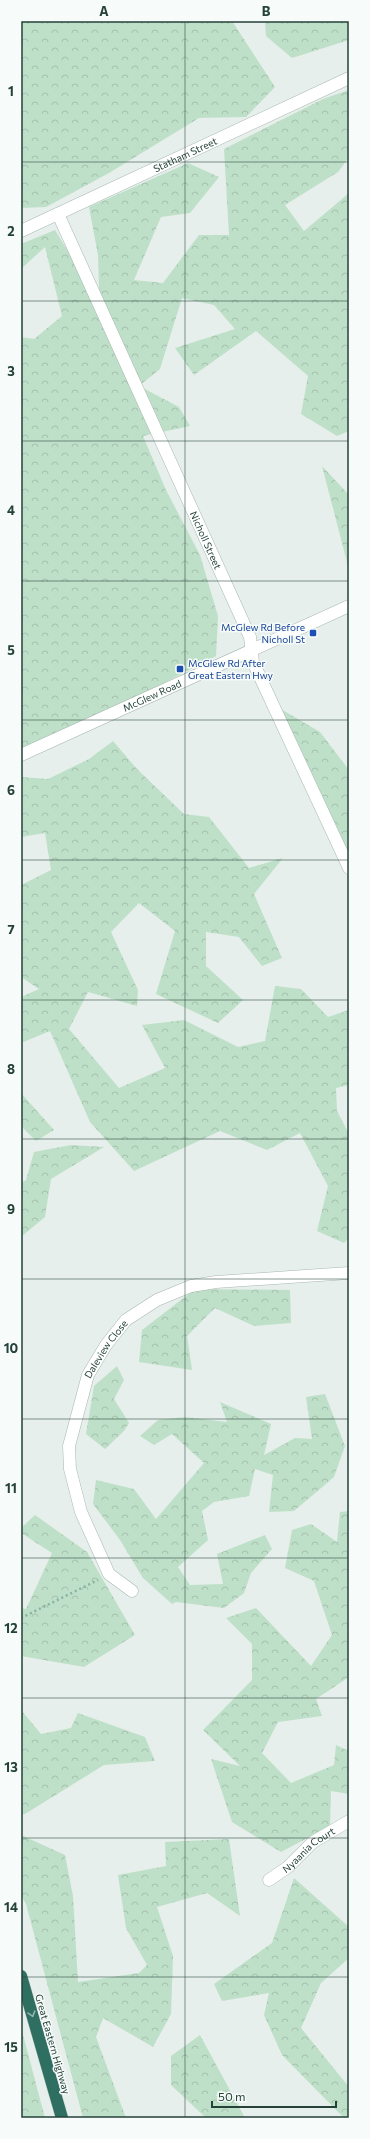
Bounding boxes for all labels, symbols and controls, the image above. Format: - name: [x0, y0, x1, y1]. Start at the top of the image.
- text: A: [99, 3, 109, 19]
- text: B: [262, 3, 271, 19]
- text: 1: [8, 83, 14, 99]
- street label: Statham Street: [151, 134, 219, 175]
- text: 2: [7, 223, 15, 239]
- text: 3: [7, 363, 15, 379]
- text: 4: [7, 502, 15, 518]
- street label: Nicholl Street: [188, 509, 224, 571]
- place label: McGlew Rd Before Nicholl St: [221, 621, 305, 645]
- marker: McGlew Rd Before Nicholl St: [308, 628, 318, 638]
- text: 5: [7, 642, 15, 658]
- place label: McGlew Rd After Great Eastern Hwy: [188, 657, 273, 681]
- marker: McGlew Rd After Great Eastern Hwy: [175, 664, 185, 674]
- street label: McGlew Road: [121, 677, 183, 714]
- text: 6: [7, 782, 15, 798]
- text: 7: [7, 921, 15, 937]
- text: 8: [7, 1061, 15, 1077]
- text: 9: [7, 1201, 15, 1217]
- street label: Daleview Close: [81, 1317, 130, 1380]
- text: 10: [4, 1340, 19, 1356]
- text: 11: [5, 1480, 17, 1496]
- text: 12: [4, 1620, 18, 1636]
- text: 13: [4, 1759, 18, 1775]
- street label: Nyaania Court: [280, 1825, 337, 1875]
- text: 14: [4, 1899, 18, 1915]
- street label: Great Eastern Highway: [33, 1993, 73, 2095]
- one-way arrow: [27, 2010, 36, 2017]
- text: 15: [4, 2039, 18, 2055]
- scale bar: [212, 2083, 336, 2109]
- text: 50 m: [218, 2089, 246, 2103]

